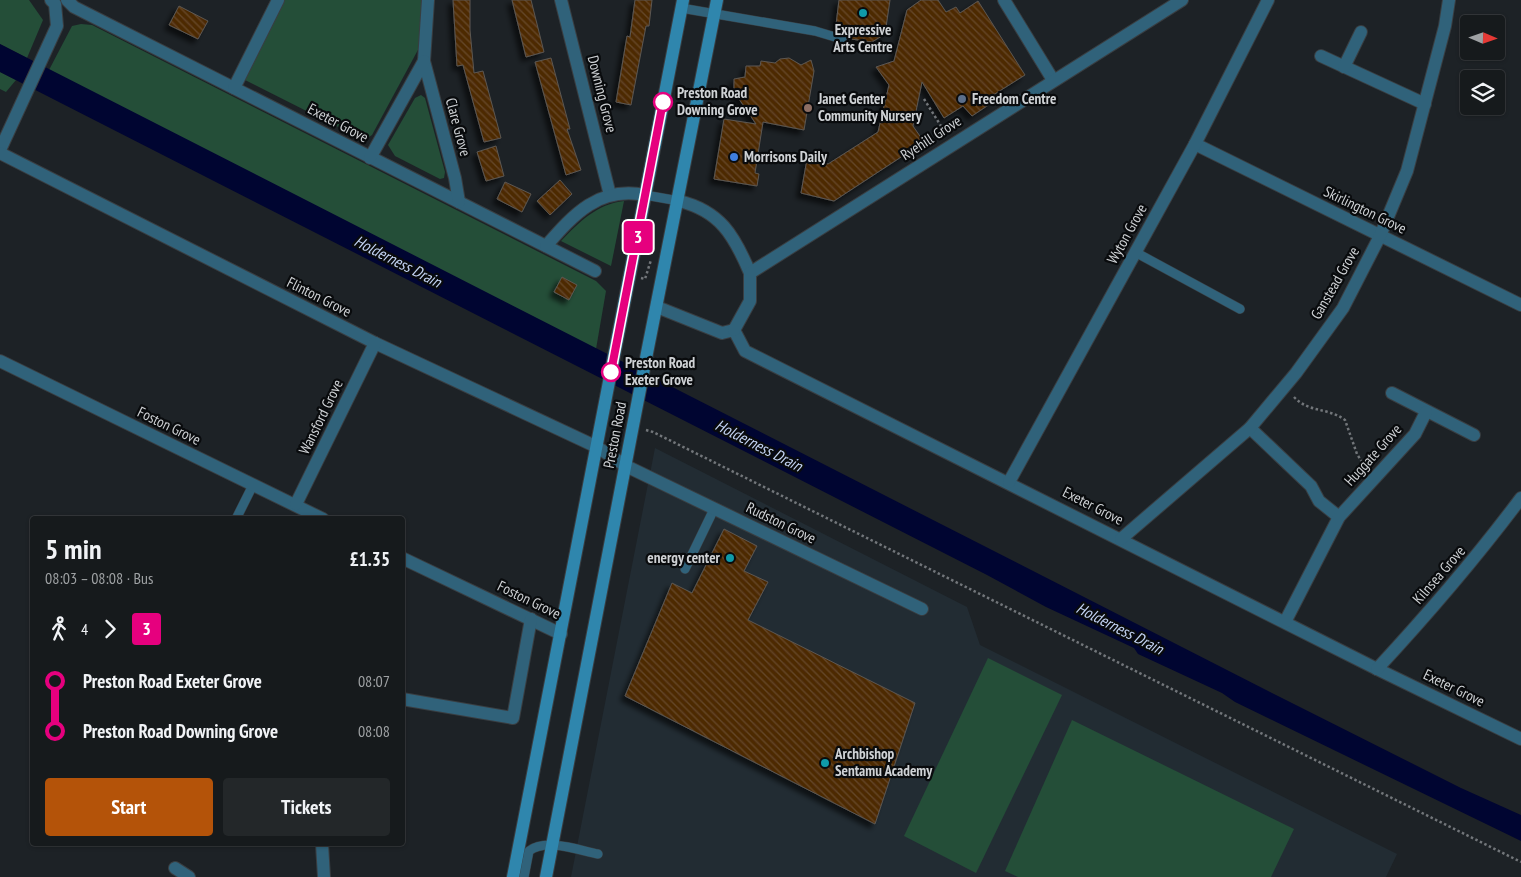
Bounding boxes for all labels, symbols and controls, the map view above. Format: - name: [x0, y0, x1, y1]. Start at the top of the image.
- marker: Expressive Arts Centre: [857, 7, 869, 19]
- north arrow: [1460, 15, 1505, 60]
- map controls: [1460, 15, 1505, 115]
- place label: Expressive Arts Centre: [832, 20, 893, 56]
- street label: Downing Grove: [584, 53, 621, 135]
- button: layers: [1460, 70, 1505, 115]
- place label: Preston Road Downing Grove: [677, 83, 758, 119]
- place label: Janet Genter Community Nursery: [817, 89, 923, 125]
- place label: Freedom Centre: [972, 89, 1056, 108]
- marker: Preston Road Downing Grove: [653, 92, 673, 112]
- marker: Freedom Centre: [956, 93, 968, 105]
- street label: Clare Grove: [442, 96, 475, 158]
- street label: Exeter Grove: [305, 99, 372, 146]
- marker: Janet Genter Community Nursery: [802, 102, 814, 114]
- street label: Ryehill Grove: [897, 111, 965, 164]
- place label: Morrisons Daily: [744, 147, 828, 166]
- marker: Morrisons Daily: [728, 151, 740, 163]
- street label: Skirlington Grove: [1321, 181, 1410, 238]
- street label: Wyton Grove: [1102, 200, 1151, 267]
- line badge: 3: [622, 221, 654, 253]
- text: 3: [634, 225, 642, 248]
- water label: Holderness Drain: [351, 231, 446, 292]
- street label: Ganstead Grove: [1306, 243, 1363, 322]
- street label: Flinton Grove: [284, 272, 355, 321]
- place label: Preston Road Exeter Grove: [625, 353, 696, 389]
- marker: Preston Road Exeter Grove: [601, 362, 621, 382]
- street label: Wansford Grove: [294, 376, 347, 457]
- street label: Preston Road: [599, 400, 630, 470]
- street label: Foston Grove: [135, 402, 204, 449]
- water label: Holderness Drain: [712, 415, 807, 476]
- street label: Huggate Grove: [1340, 420, 1405, 490]
- street label: Exeter Grove: [1060, 482, 1127, 529]
- street label: Rudston Grove: [743, 497, 819, 548]
- text: 5 min: [45, 530, 102, 567]
- street label: Kilnsea Grove: [1408, 542, 1469, 608]
- text: £1.35: [350, 547, 390, 571]
- place label: energy center: [647, 548, 721, 567]
- marker: energy center: [724, 552, 736, 564]
- text: 08:03 – 08:08 · Bus: [45, 568, 153, 588]
- street label: Foston Grove: [495, 576, 564, 623]
- water label: Holderness Drain: [1073, 598, 1168, 659]
- icon: walk: [45, 615, 73, 643]
- icon: forward: [96, 615, 124, 643]
- text: 3: [142, 617, 151, 640]
- text: 4: [81, 619, 88, 639]
- street label: Exeter Grove: [1420, 665, 1488, 711]
- text: Preston Road Exeter Grove: [83, 669, 262, 693]
- text: 08:07: [358, 671, 390, 691]
- text: Preston Road Downing Grove: [83, 719, 278, 743]
- text: 08:08: [358, 721, 390, 741]
- place label: Archbishop Sentamu Academy: [834, 744, 933, 780]
- marker: Archbishop Sentamu Academy: [819, 757, 831, 769]
- button: Start: [45, 778, 213, 836]
- button: Tickets: [223, 778, 390, 836]

